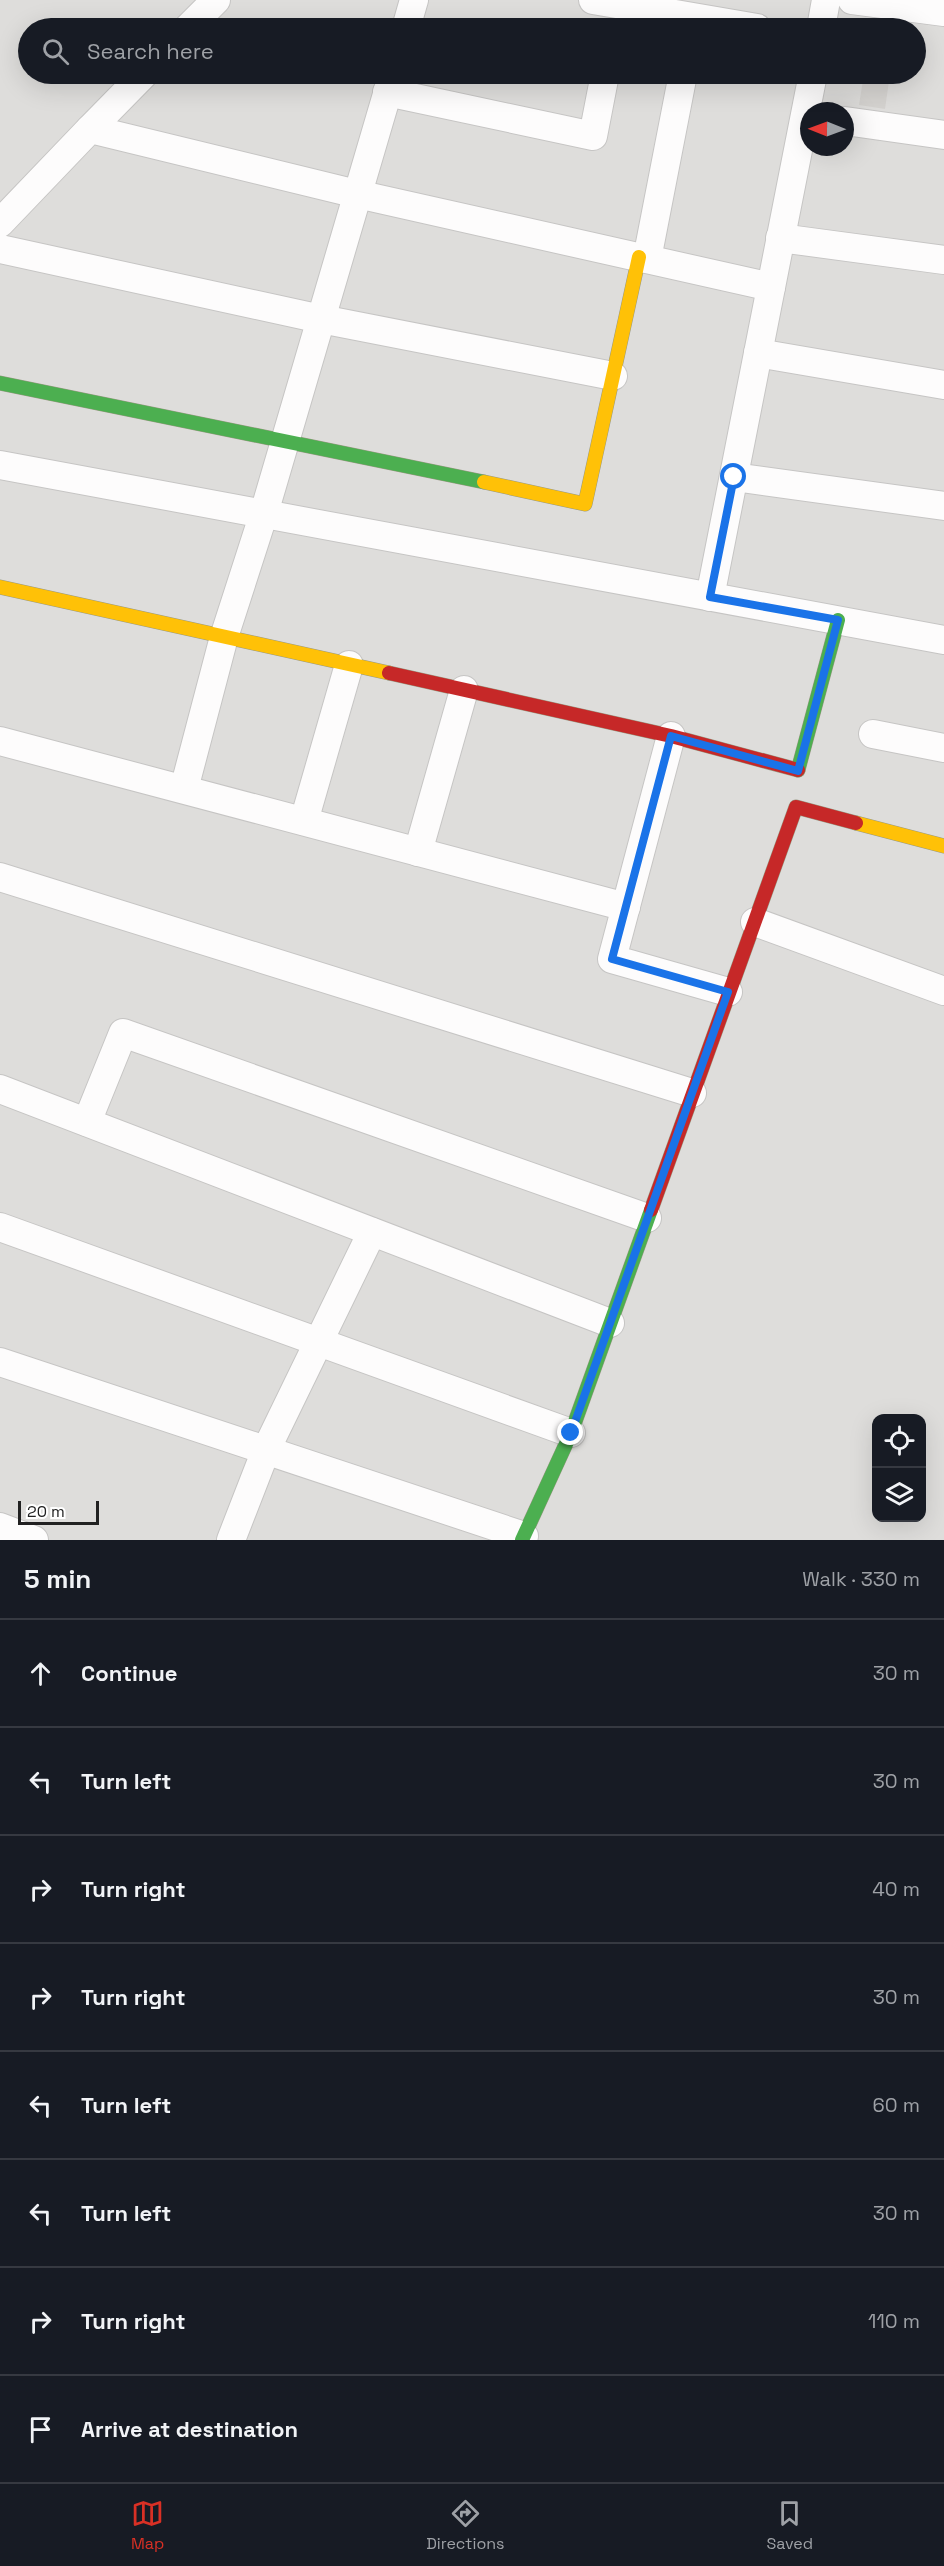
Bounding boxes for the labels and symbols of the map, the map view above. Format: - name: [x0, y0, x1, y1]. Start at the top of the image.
- north arrow: [800, 102, 854, 156]
- route start: [720, 463, 746, 489]
- route end: [557, 1419, 583, 1445]
- scale bar: [18, 1498, 99, 1526]

